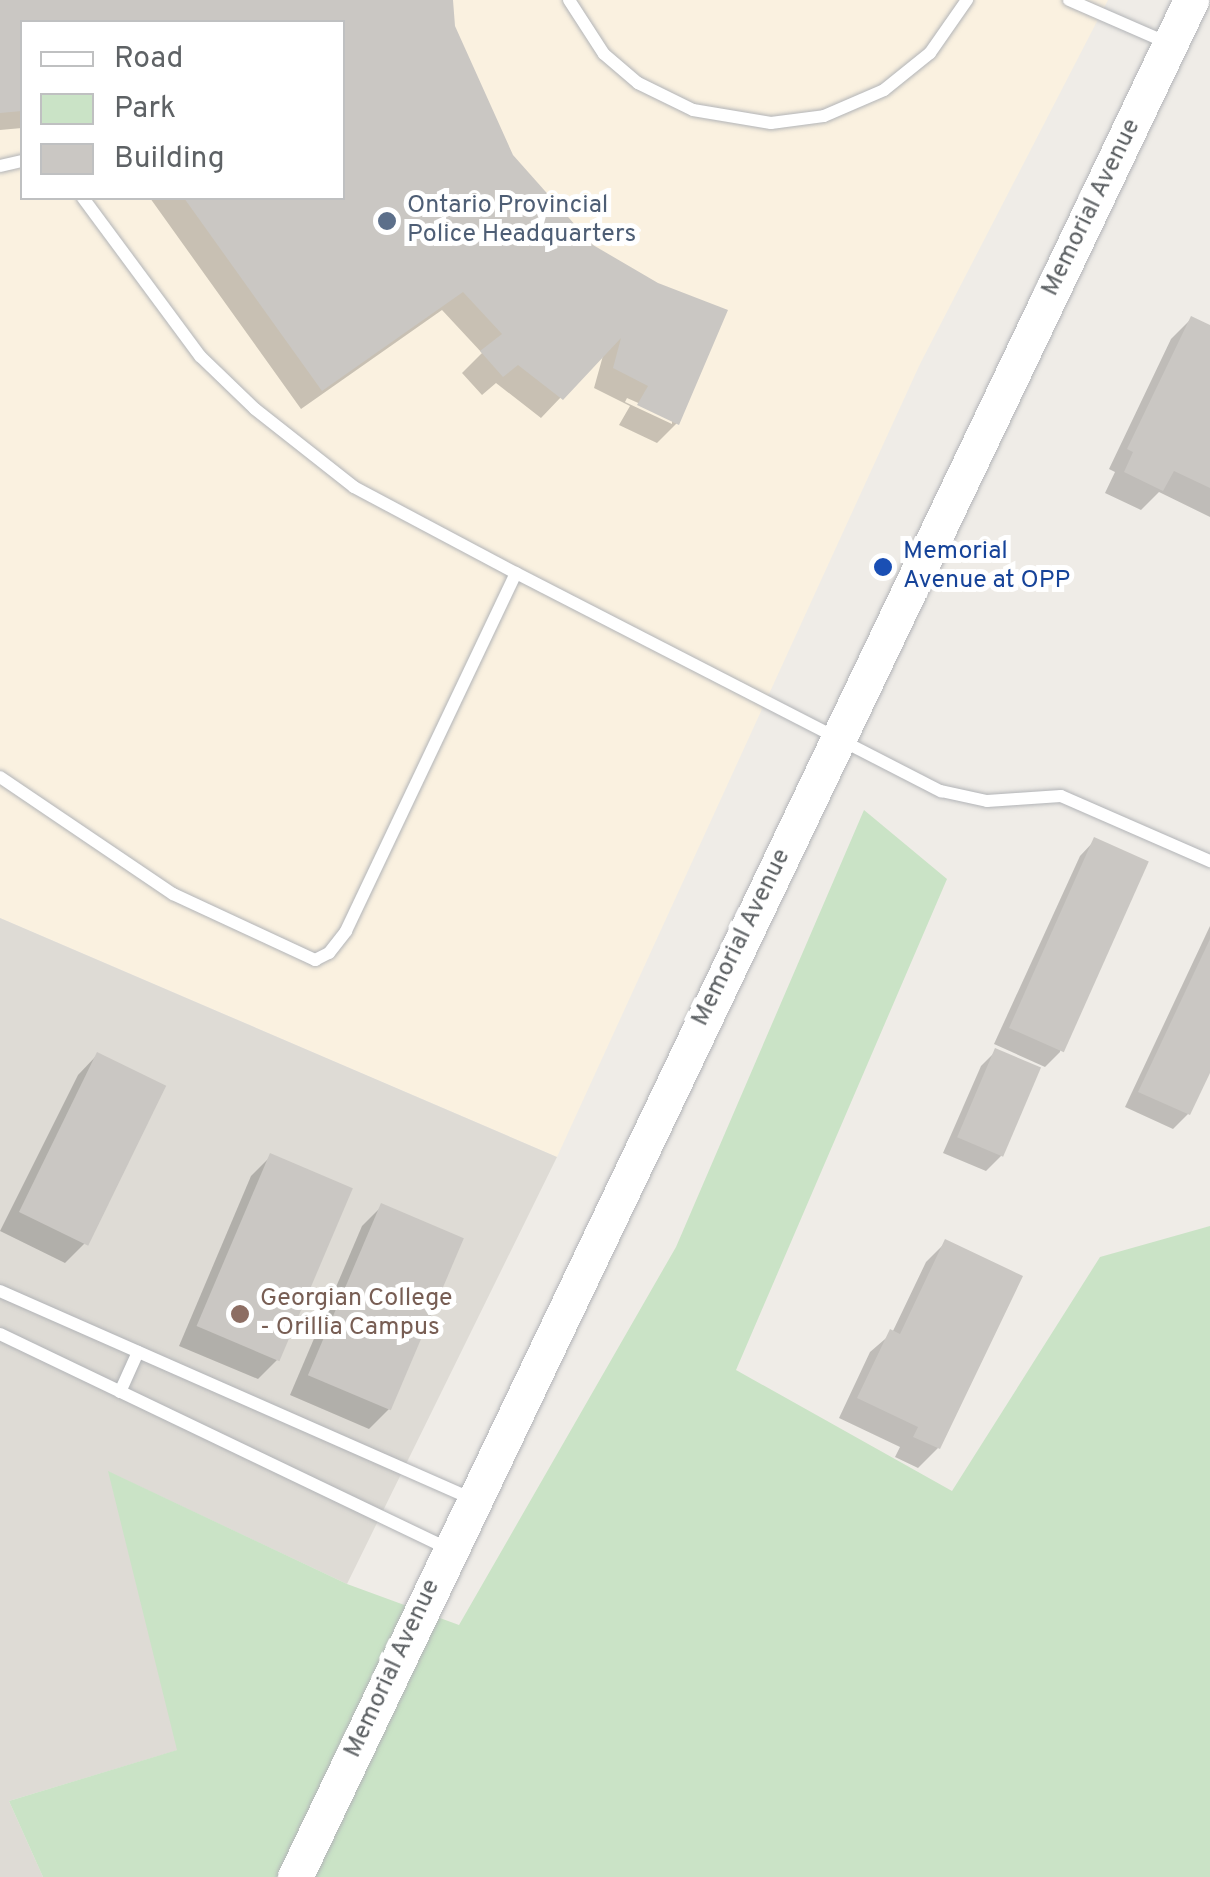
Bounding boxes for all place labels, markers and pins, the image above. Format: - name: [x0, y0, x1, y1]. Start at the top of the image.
- place label: Ontario Provincial Police Headquarters: [407, 192, 636, 251]
- marker: Ontario Provincial Police Headquarters: [376, 210, 398, 232]
- place label: Memorial Avenue at OPP: [903, 538, 1070, 597]
- marker: Memorial Avenue at OPP: [872, 556, 894, 578]
- place label: Georgian College - Orillia Campus: [260, 1285, 453, 1344]
- marker: Georgian College - Orillia Campus: [229, 1303, 251, 1325]

